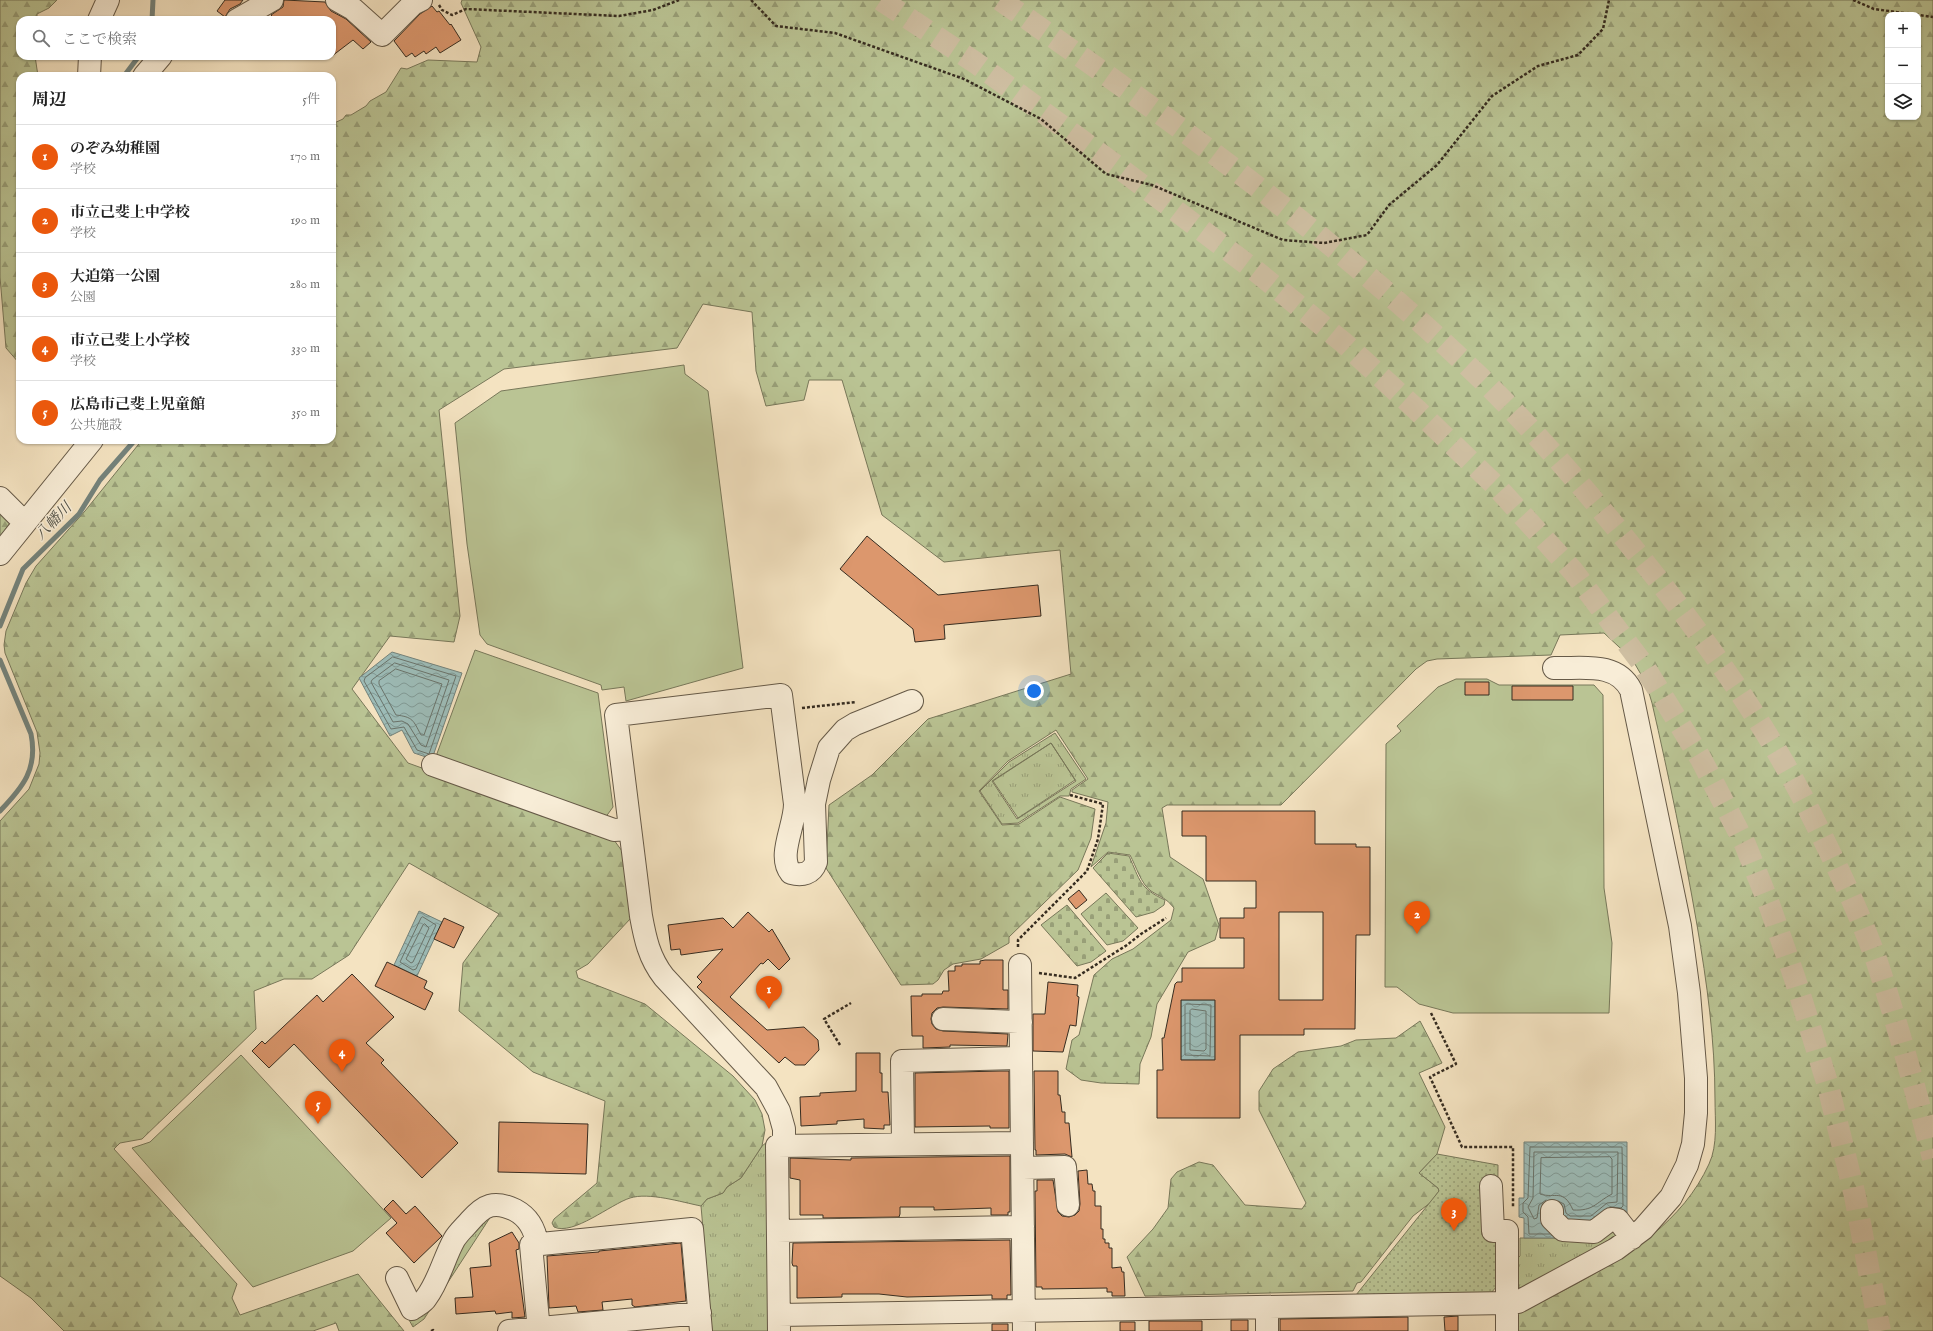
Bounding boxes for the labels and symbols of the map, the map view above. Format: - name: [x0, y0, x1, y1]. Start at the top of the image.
- water label: 八幡川: [31, 497, 77, 544]
- your location: [1024, 681, 1044, 701]
- pin: 2: [1404, 901, 1430, 934]
- pin: 1: [756, 976, 782, 1009]
- pin: 4: [329, 1039, 355, 1072]
- pin: 5: [305, 1091, 331, 1124]
- pin: 3: [1441, 1198, 1467, 1231]

